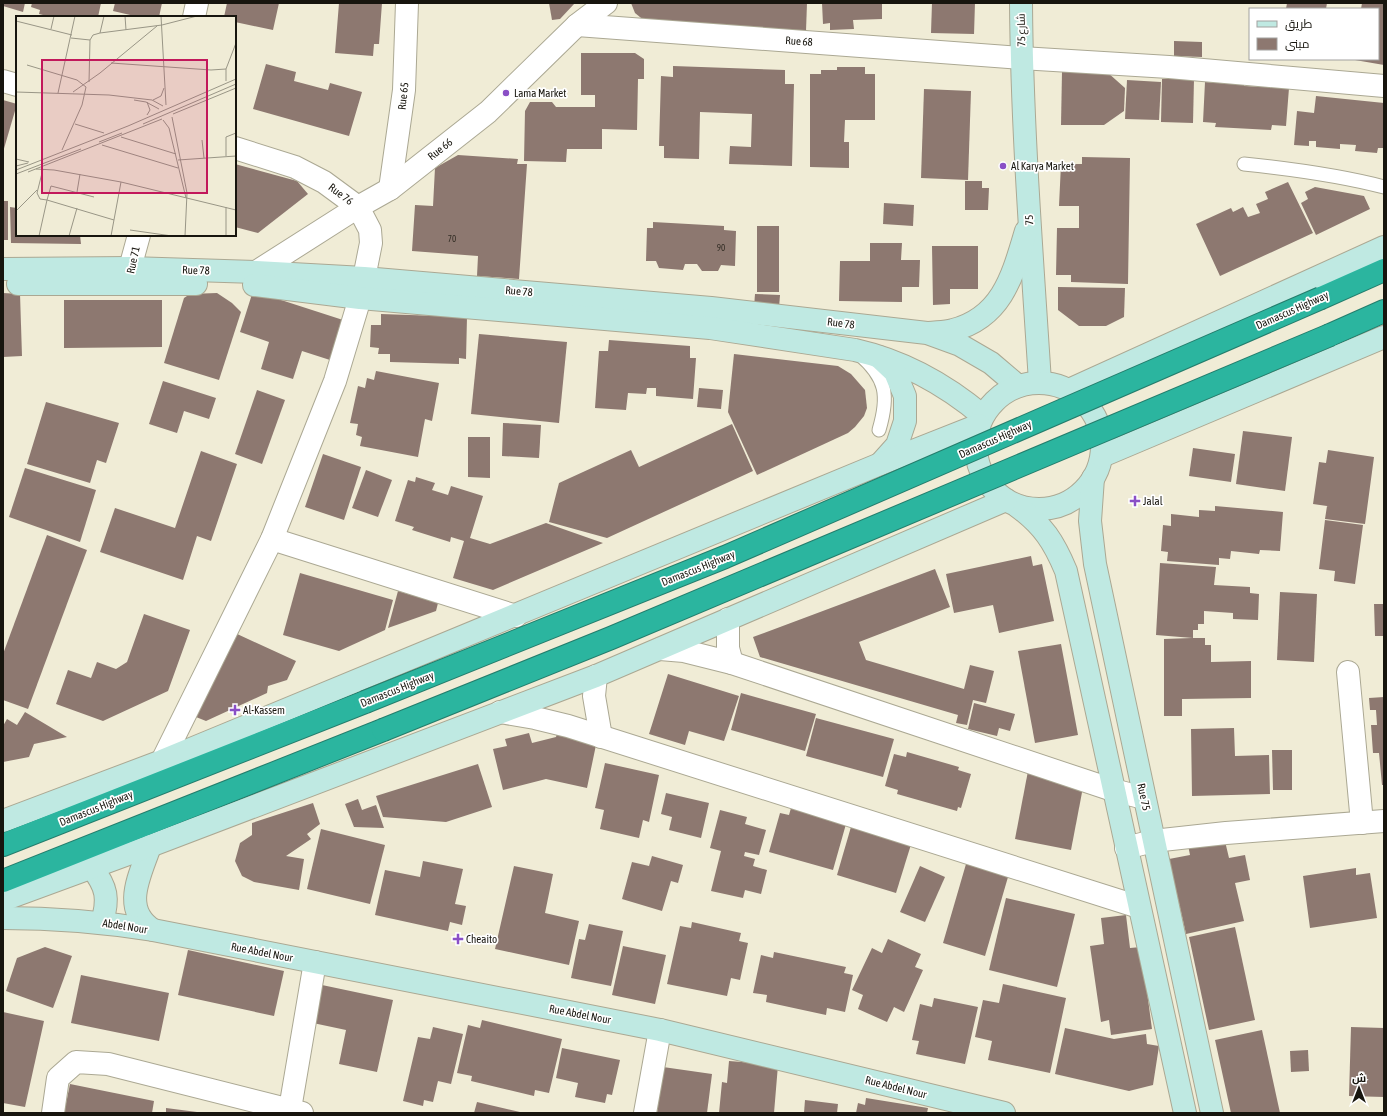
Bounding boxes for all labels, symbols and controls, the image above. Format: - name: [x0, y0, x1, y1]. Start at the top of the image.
- legend: [1249, 8, 1379, 60]
- street label: شارع 75: [1015, 13, 1029, 47]
- inset map: [16, 16, 236, 236]
- text: طريق: [1285, 17, 1313, 31]
- street label: Rue 68: [785, 34, 813, 48]
- text: مبنى: [1285, 37, 1310, 51]
- street label: Rue 65: [396, 82, 410, 110]
- place label: Lama Market: [514, 87, 566, 99]
- marker: Lama Market: [501, 88, 511, 98]
- street label: Rue 66: [425, 136, 455, 162]
- place label: Al Karya Market: [1011, 160, 1074, 172]
- marker: Al Karya Market: [998, 161, 1008, 171]
- street label: Rue 76: [326, 181, 356, 207]
- street label: 75: [1023, 215, 1035, 225]
- house number: 70: [448, 234, 456, 244]
- house number: 90: [717, 243, 725, 253]
- street label: Rue 71: [124, 245, 142, 275]
- street label: Rue 78: [182, 264, 210, 276]
- street label: Rue 78: [505, 284, 533, 298]
- street label: Damascus Highway: [1254, 288, 1331, 331]
- street label: Rue 78: [827, 315, 855, 331]
- street label: Damascus Highway: [957, 417, 1034, 460]
- place label: Jalal: [1143, 495, 1163, 507]
- marker: Jalal: [1130, 496, 1140, 506]
- street label: Damascus Highway: [660, 548, 737, 588]
- street label: Damascus Highway: [359, 669, 436, 709]
- place label: Al-Kassem: [243, 704, 285, 716]
- marker: Al-Kassem: [230, 705, 240, 715]
- street label: Rue 75: [1135, 782, 1153, 812]
- street label: Damascus Highway: [58, 788, 135, 828]
- street label: Abdel Nour: [102, 917, 149, 936]
- place label: Cheaito: [466, 933, 497, 945]
- marker: Cheaito: [453, 934, 463, 944]
- street label: Rue Abdel Nour: [230, 940, 295, 964]
- street label: Rue Abdel Nour: [548, 1002, 613, 1026]
- north arrow: [1339, 1068, 1379, 1108]
- text: ش: [1352, 1072, 1366, 1085]
- street label: Rue Abdel Nour: [864, 1074, 929, 1101]

